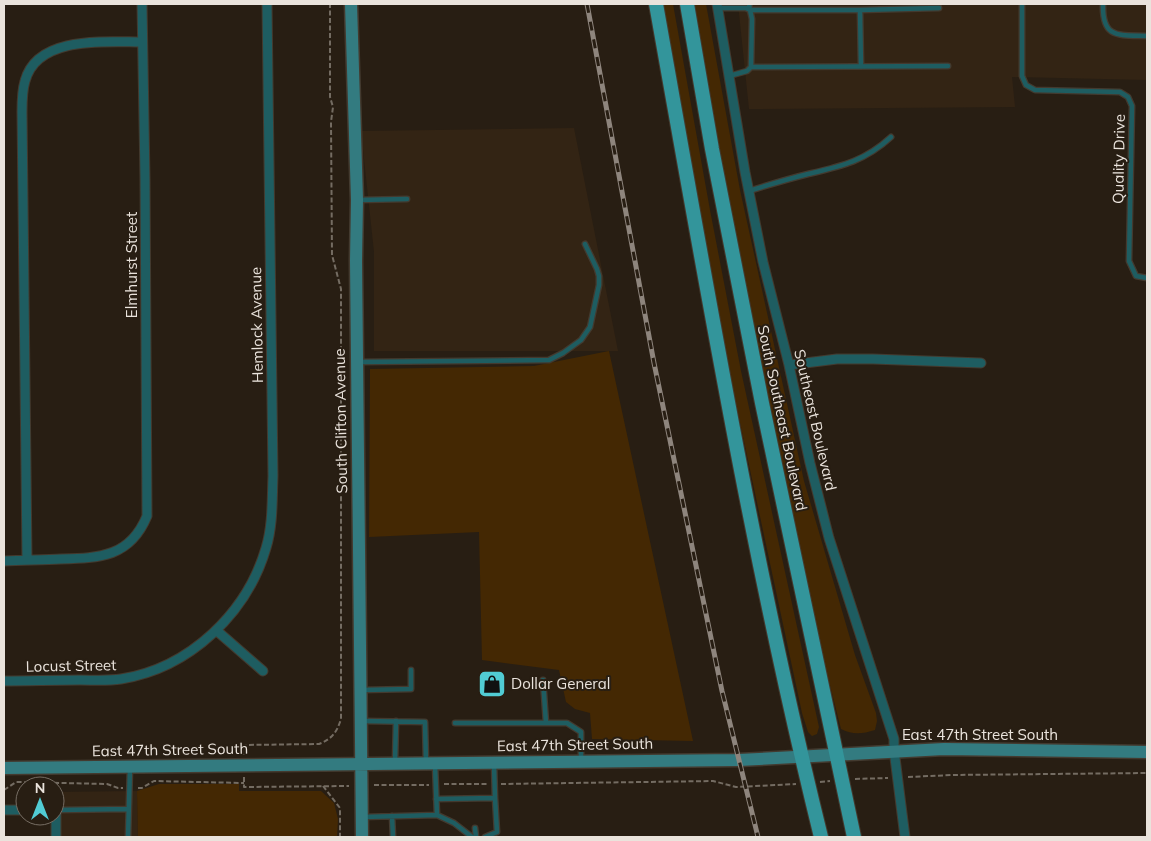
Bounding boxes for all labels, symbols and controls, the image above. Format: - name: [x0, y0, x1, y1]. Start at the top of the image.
- street label: Quality Drive: [1108, 114, 1129, 204]
- street label: Elmhurst Street: [122, 212, 141, 318]
- street label: Hemlock Avenue: [246, 267, 267, 383]
- street label: South Southeast Boulevard: [754, 323, 811, 512]
- street label: Southeast Boulevard: [790, 347, 841, 492]
- street label: South Clifton Avenue: [330, 348, 351, 494]
- street label: Locust Street: [25, 655, 117, 676]
- shop icon: Dollar General: [477, 669, 507, 699]
- place label: Dollar General: [511, 674, 610, 693]
- street label: East 47th Street South: [902, 725, 1058, 744]
- street label: East 47th Street South: [497, 734, 653, 755]
- street label: East 47th Street South: [92, 739, 248, 760]
- north arrow: [15, 776, 65, 826]
- text: N: [35, 779, 45, 797]

